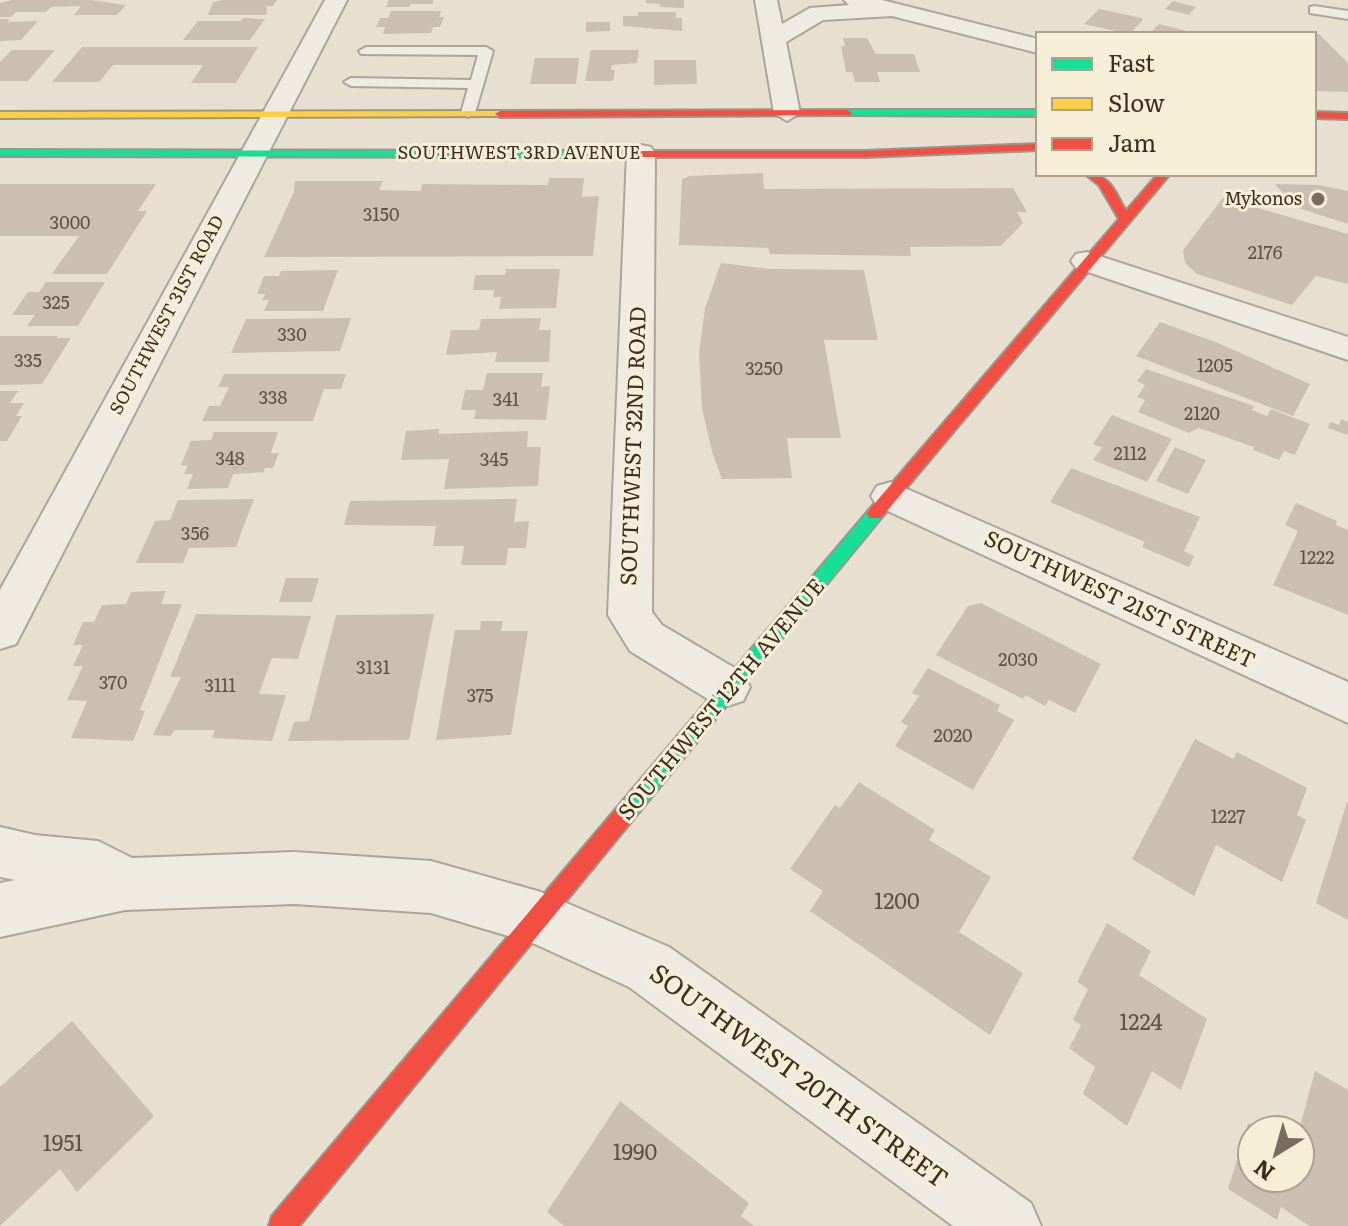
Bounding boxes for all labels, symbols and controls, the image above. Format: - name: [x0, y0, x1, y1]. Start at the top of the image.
- legend: [1036, 32, 1316, 176]
- text: Fast: [1108, 44, 1155, 79]
- text: Slow: [1108, 84, 1165, 119]
- text: Jam: [1108, 124, 1156, 159]
- street label: SOUTHWEST 3RD AVENUE: [397, 138, 641, 165]
- place label: Mykonos: [1224, 184, 1302, 211]
- marker: Mykonos: [1309, 190, 1327, 208]
- house number: 3150: [363, 200, 399, 227]
- house number: 3000: [50, 208, 90, 235]
- street label: SOUTHWEST 31ST ROAD: [102, 210, 230, 419]
- house number: 2176: [1248, 238, 1283, 265]
- house number: 325: [42, 288, 70, 315]
- street label: SOUTHWEST 32ND ROAD: [610, 306, 653, 586]
- house number: 330: [277, 320, 307, 347]
- house number: 335: [14, 346, 42, 373]
- house number: 1205: [1197, 351, 1233, 378]
- house number: 3250: [745, 354, 783, 381]
- house number: 338: [259, 383, 288, 410]
- house number: 341: [493, 385, 519, 412]
- house number: 2120: [1184, 399, 1220, 426]
- house number: 2112: [1114, 439, 1146, 466]
- house number: 348: [215, 444, 245, 471]
- house number: 345: [480, 445, 508, 472]
- house number: 356: [181, 519, 210, 546]
- street label: SOUTHWEST 21ST STREET: [980, 520, 1262, 675]
- house number: 1222: [1300, 543, 1334, 570]
- street label: SOUTHWEST 12TH AVENUE: [608, 570, 831, 826]
- house number: 2030: [998, 645, 1038, 672]
- house number: 3131: [356, 653, 390, 680]
- house number: 370: [99, 668, 127, 695]
- house number: 3111: [204, 671, 236, 698]
- house number: 375: [466, 681, 494, 708]
- house number: 2020: [934, 721, 972, 748]
- house number: 1227: [1211, 802, 1245, 829]
- house number: 1200: [874, 883, 920, 916]
- street label: SOUTHWEST 20TH STREET: [643, 952, 958, 1196]
- house number: 1224: [1119, 1004, 1163, 1037]
- north arrow: [1236, 1114, 1316, 1194]
- house number: 1951: [43, 1125, 83, 1158]
- house number: 1990: [613, 1134, 657, 1167]
- text: N: [1246, 1152, 1280, 1190]

